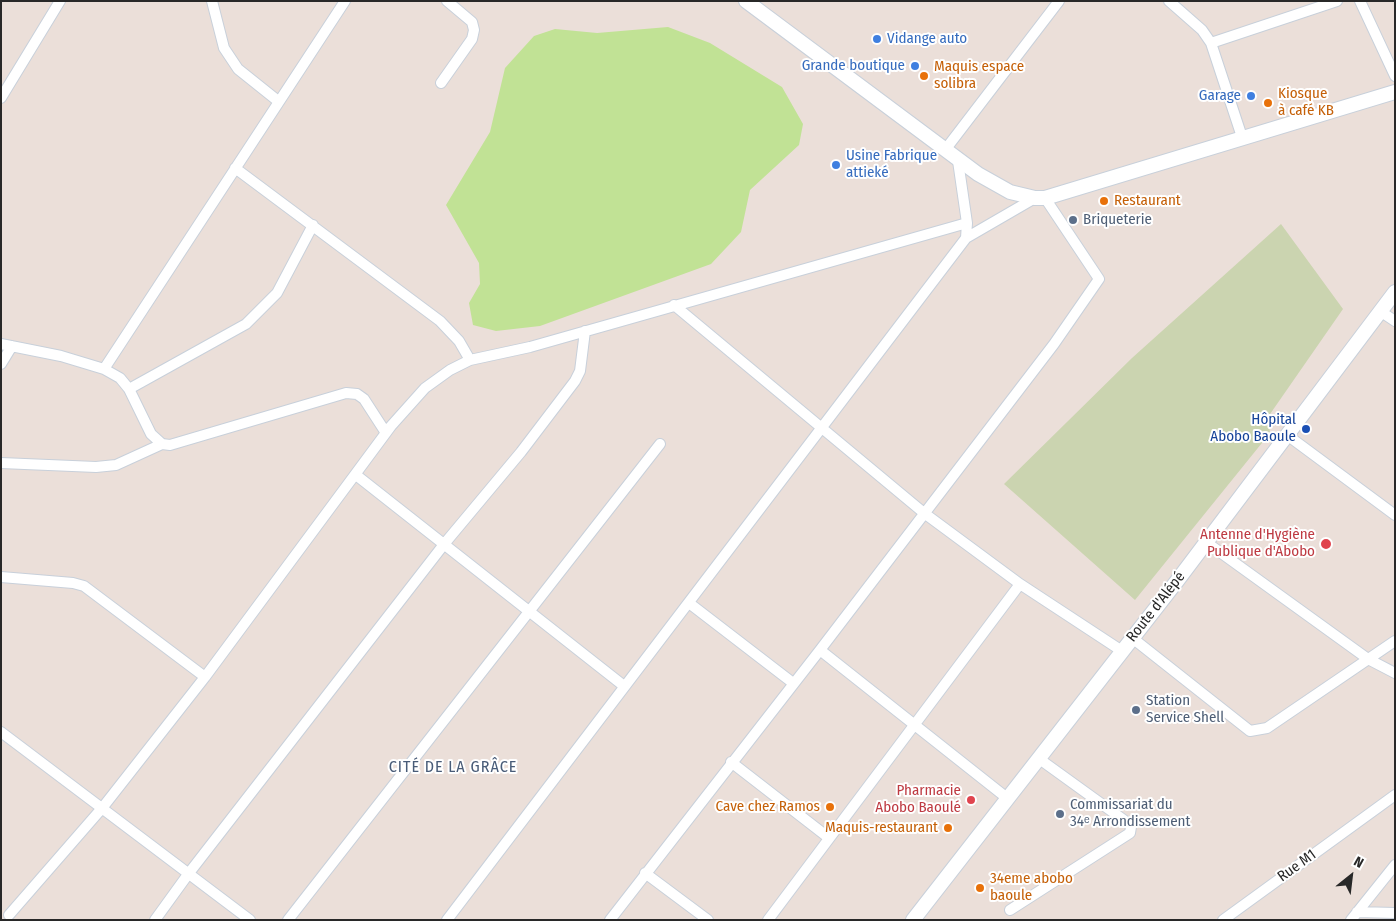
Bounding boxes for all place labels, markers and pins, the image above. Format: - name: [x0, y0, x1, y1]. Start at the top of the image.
- place label: Vidange auto: [887, 30, 967, 48]
- marker: Vidange auto: [871, 33, 883, 45]
- place label: Grande boutique: [802, 57, 905, 75]
- place label: Maquis espace solibra: [934, 58, 1024, 93]
- marker: Grande boutique: [909, 60, 921, 72]
- marker: Maquis espace solibra: [918, 70, 930, 82]
- place label: Kiosque à café KB: [1278, 85, 1334, 120]
- place label: Garage: [1199, 87, 1241, 105]
- marker: Garage: [1245, 90, 1257, 102]
- marker: Kiosque à café KB: [1262, 97, 1274, 109]
- place label: Usine Fabrique attieké: [846, 147, 937, 182]
- marker: Usine Fabrique attieké: [830, 159, 842, 171]
- place label: Restaurant: [1114, 192, 1181, 210]
- marker: Restaurant: [1098, 195, 1110, 207]
- place label: Briqueterie: [1083, 211, 1152, 229]
- marker: Briqueterie: [1067, 214, 1079, 226]
- place label: Hôpital Abobo Baoule: [1210, 411, 1296, 446]
- marker: Hôpital Abobo Baoule: [1300, 423, 1312, 435]
- place label: Antenne d'Hygiène Publique d'Abobo: [1200, 526, 1315, 561]
- marker: Antenne d'Hygiène Publique d'Abobo: [1319, 537, 1333, 551]
- place label: Station Service Shell: [1146, 692, 1224, 727]
- marker: Station Service Shell: [1130, 704, 1142, 716]
- place label: Pharmacie Abobo Baoulé: [875, 782, 961, 817]
- marker: Pharmacie Abobo Baoulé: [965, 794, 977, 806]
- place label: Commissariat du 34ᵉ Arrondissement: [1070, 796, 1190, 831]
- place label: Cave chez Ramos: [716, 798, 820, 816]
- marker: Cave chez Ramos: [824, 801, 836, 813]
- marker: Commissariat du 34ᵉ Arrondissement: [1054, 808, 1066, 820]
- place label: Maquis-restaurant: [825, 819, 938, 837]
- marker: Maquis-restaurant: [942, 822, 954, 834]
- place label: 34eme abobo baoule: [990, 870, 1073, 905]
- marker: 34eme abobo baoule: [974, 882, 986, 894]

